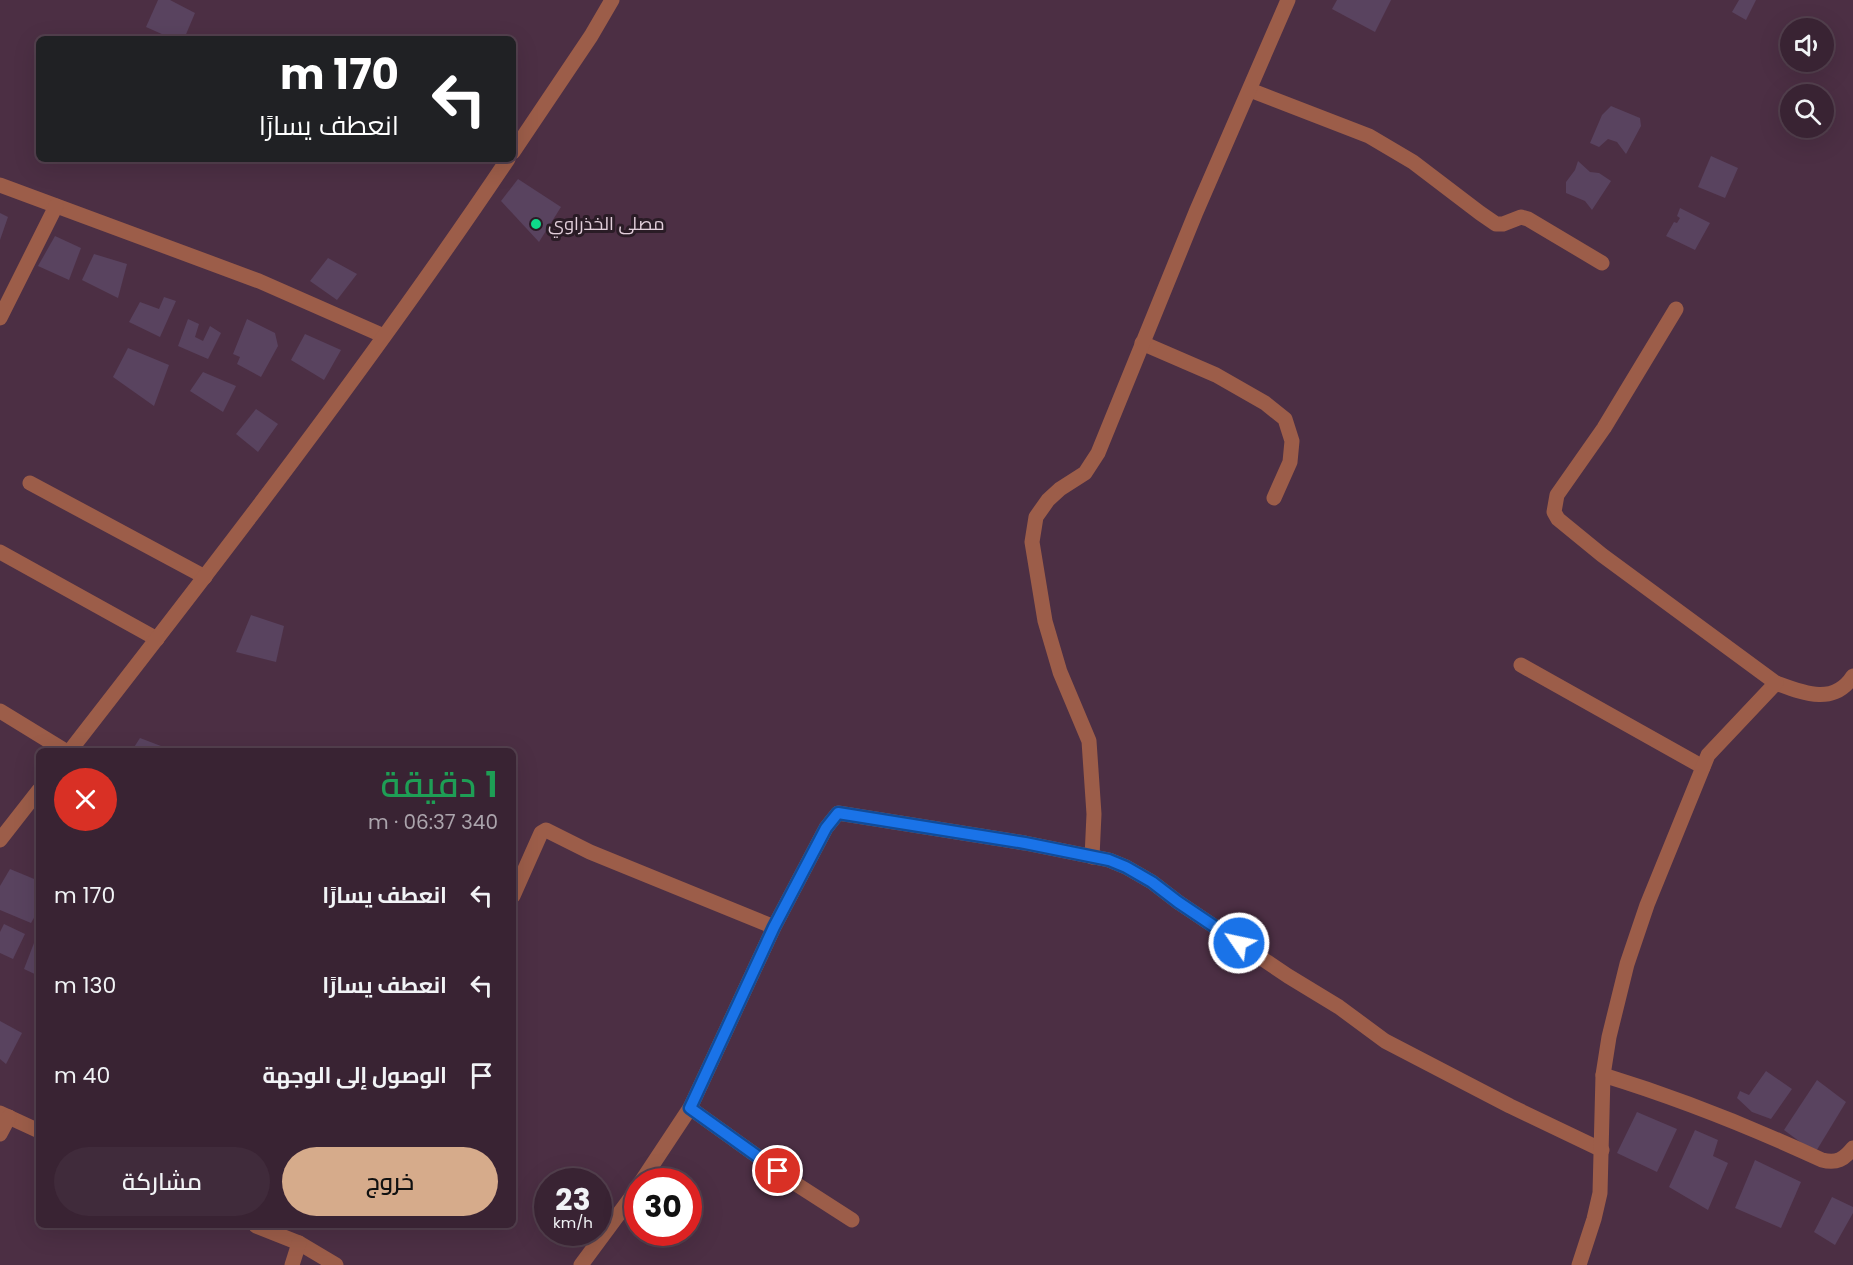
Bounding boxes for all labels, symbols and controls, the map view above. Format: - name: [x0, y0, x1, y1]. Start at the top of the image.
- map controls: [1780, 18, 1834, 138]
- button: sound: [1780, 18, 1834, 72]
- text: 170 m: [280, 45, 399, 104]
- icon: left: [420, 60, 498, 138]
- button: search: [1780, 84, 1834, 138]
- text: انعطف يسارًا: [259, 107, 399, 144]
- place label: مصلى الخذراوي: [548, 211, 664, 238]
- marker: مصلى الخذراوي: [529, 217, 543, 231]
- text: 1 دقيقة: [381, 759, 498, 810]
- button: close: [54, 768, 117, 831]
- text: 340 m · 06:37: [368, 808, 498, 836]
- icon: left: [465, 879, 498, 912]
- text: 170 m: [54, 880, 115, 911]
- text: انعطف يسارًا: [322, 880, 447, 911]
- position arrow: [1207, 911, 1271, 975]
- icon: left: [465, 969, 498, 1002]
- text: 130 m: [54, 970, 116, 1001]
- text: انعطف يسارًا: [322, 970, 447, 1001]
- icon: arrive: [465, 1059, 498, 1092]
- text: 40 m: [54, 1060, 110, 1091]
- text: الوصول إلى الوجهة: [262, 1060, 447, 1091]
- pin: [752, 1145, 803, 1196]
- button: مشاركة: [54, 1147, 270, 1216]
- button: خروج: [282, 1147, 498, 1216]
- icon: arrive: [761, 1154, 794, 1187]
- speed limit sign: 30: [624, 1168, 702, 1246]
- text: 23: [555, 1178, 591, 1221]
- text: km/h: [553, 1212, 593, 1233]

